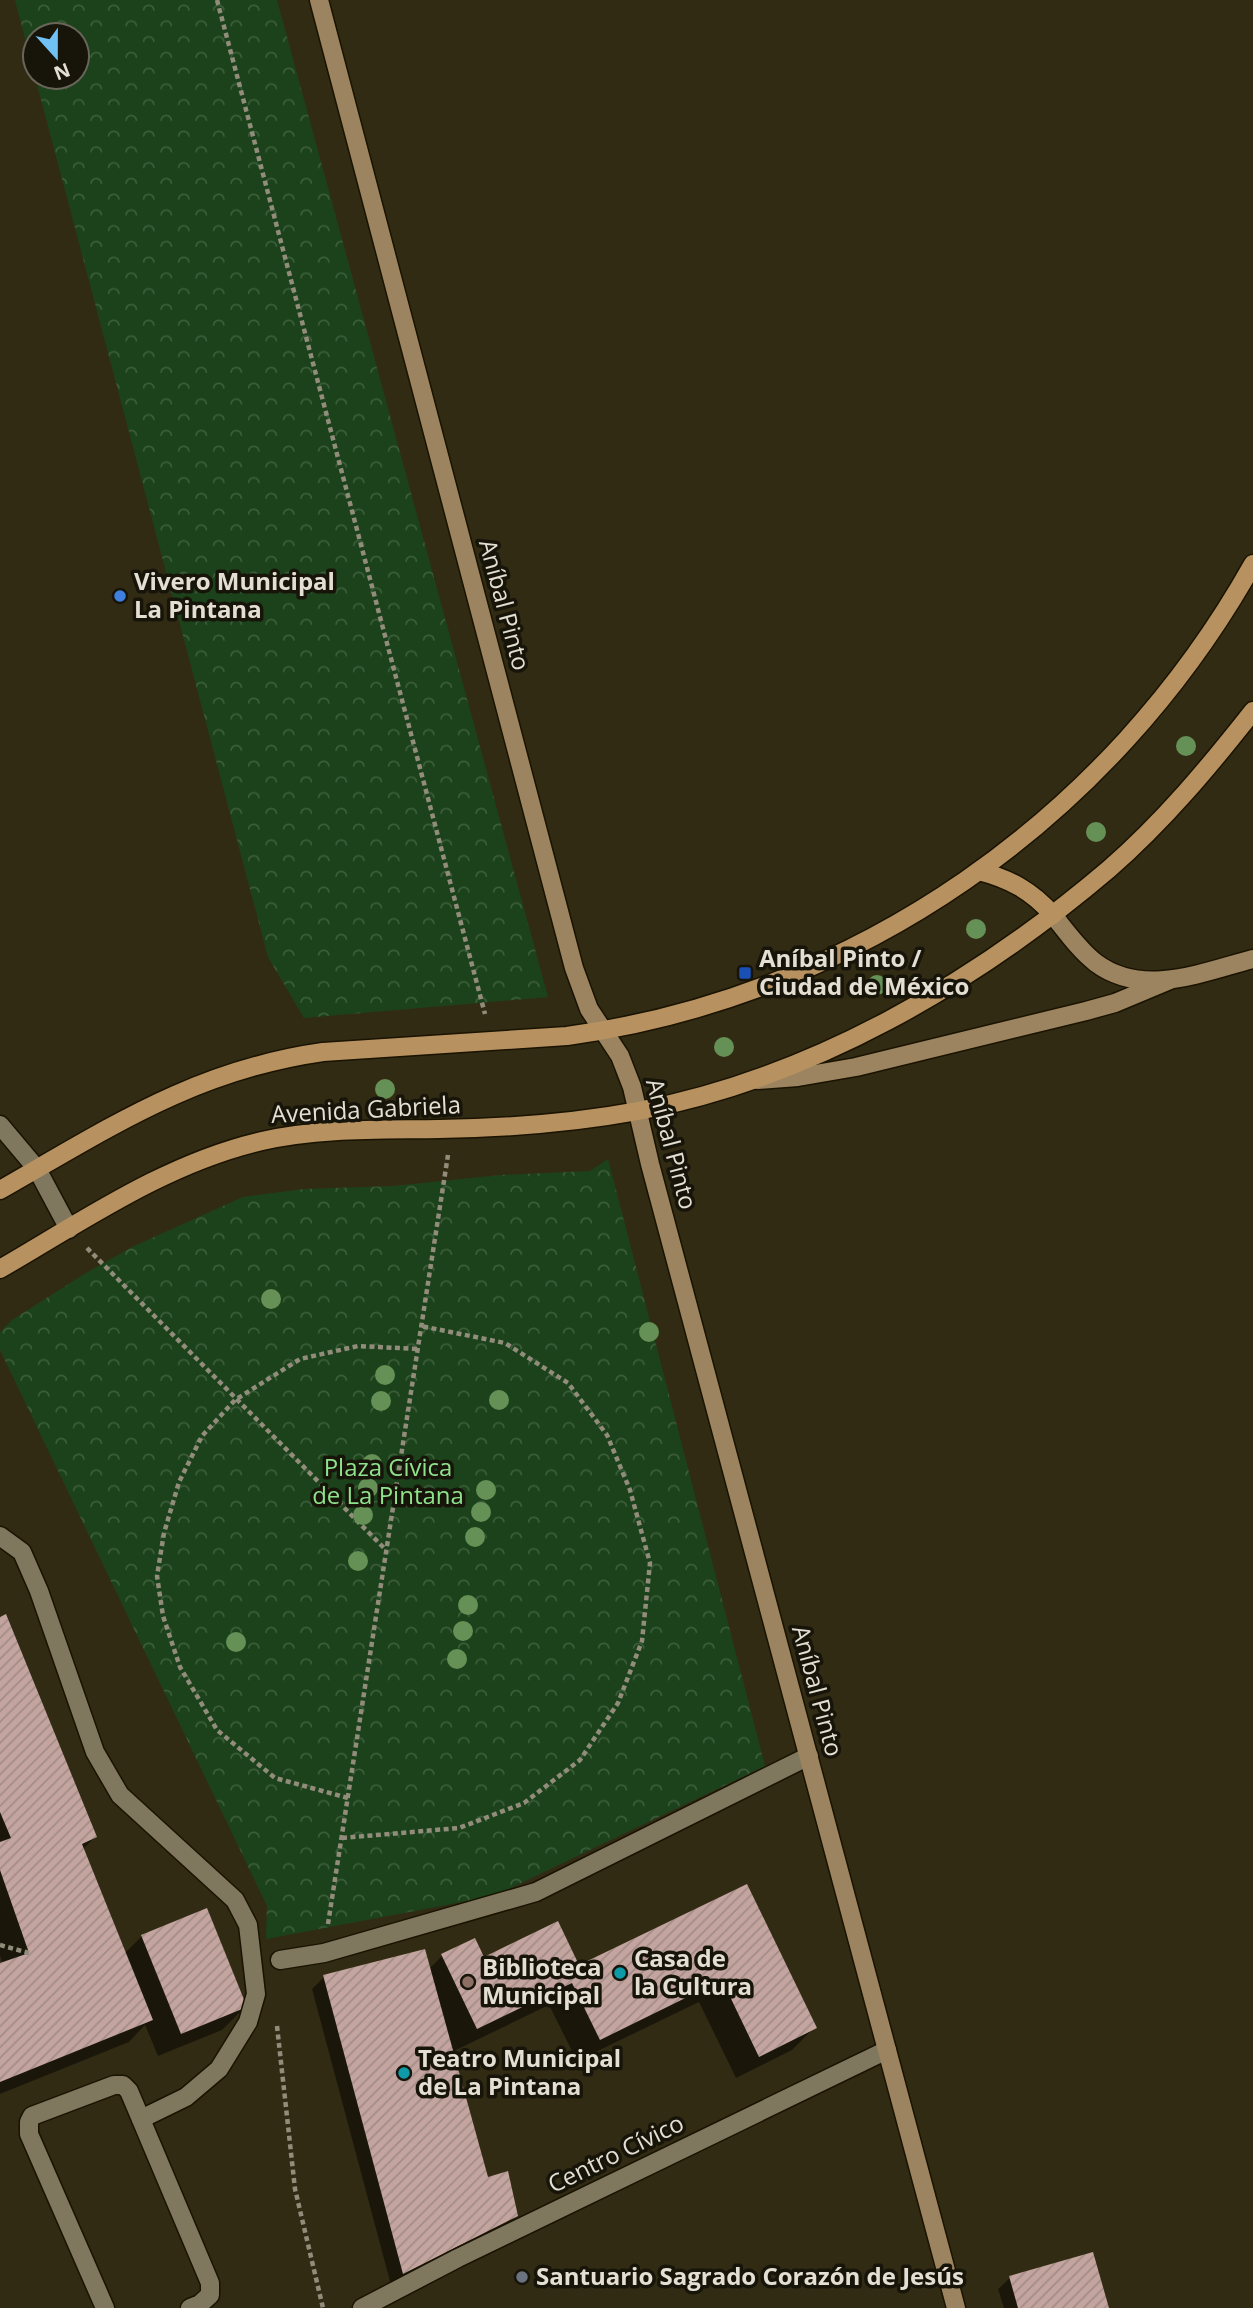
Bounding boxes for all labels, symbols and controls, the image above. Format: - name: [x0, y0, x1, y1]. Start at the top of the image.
- north arrow: [21, 21, 91, 91]
- text: N: [50, 57, 74, 87]
- street label: Aníbal Pinto: [472, 535, 539, 674]
- place label: Vivero Municipal La Pintana: [134, 564, 335, 625]
- marker: Vivero Municipal La Pintana: [112, 588, 128, 604]
- place label: Aníbal Pinto / Ciudad de México: [759, 941, 969, 1002]
- marker: Aníbal Pinto / Ciudad de México: [737, 965, 753, 981]
- street label: Aníbal Pinto: [639, 1074, 706, 1213]
- street label: Avenida Gabriela: [270, 1087, 462, 1130]
- park label: Plaza Cívica de La Pintana: [312, 1450, 464, 1511]
- street label: Aníbal Pinto: [785, 1621, 852, 1760]
- place label: Casa de la Cultura: [634, 1941, 752, 2002]
- place label: Biblioteca Municipal: [482, 1950, 602, 2011]
- marker: Casa de la Cultura: [612, 1965, 628, 1981]
- marker: Biblioteca Municipal: [460, 1974, 476, 1990]
- place label: Teatro Municipal de La Pintana: [418, 2041, 621, 2102]
- marker: Teatro Municipal de La Pintana: [396, 2065, 412, 2081]
- street label: Centro Cívico: [542, 2105, 689, 2200]
- place label: Santuario Sagrado Corazón de Jesús: [536, 2259, 964, 2292]
- marker: Santuario Sagrado Corazón de Jesús: [514, 2269, 530, 2285]

